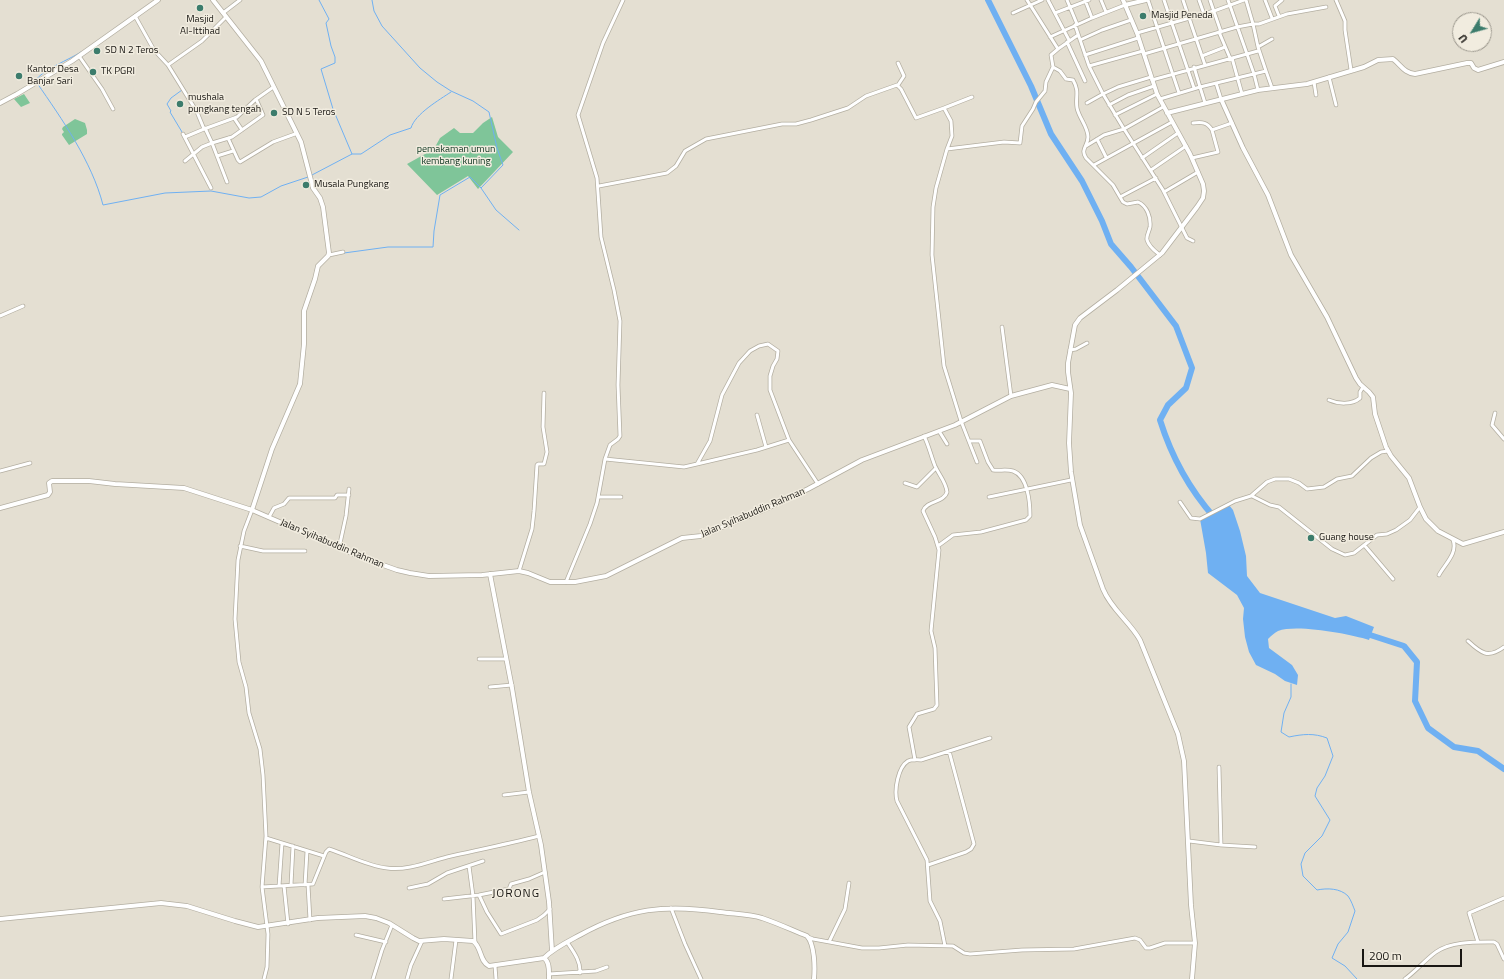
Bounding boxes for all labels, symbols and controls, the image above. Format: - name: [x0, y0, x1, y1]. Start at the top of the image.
- marker: Masjid Al-Ittihad: [195, 3, 205, 13]
- place label: Masjid Peneda: [1151, 10, 1213, 22]
- marker: Masjid Peneda: [1138, 11, 1148, 21]
- north arrow: [1452, 12, 1492, 52]
- place label: Masjid Al-Ittihad: [180, 14, 220, 38]
- text: U: [1455, 31, 1472, 46]
- place label: SD N 2 Teros: [105, 45, 159, 57]
- marker: SD N 2 Teros: [92, 46, 102, 56]
- place label: Kantor Desa Banjar Sari: [27, 64, 79, 88]
- place label: TK PGRI: [101, 66, 135, 78]
- marker: TK PGRI: [88, 67, 98, 77]
- marker: Kantor Desa Banjar Sari: [14, 71, 24, 81]
- place label: mushala pungkang tengah: [188, 92, 261, 116]
- marker: mushala pungkang tengah: [175, 99, 185, 109]
- place label: SD N 5 Teros: [282, 107, 336, 119]
- marker: SD N 5 Teros: [269, 108, 279, 118]
- park label: pemakaman umun kembang kuning: [417, 144, 495, 168]
- place label: Musala Pungkang: [314, 179, 389, 191]
- marker: Musala Pungkang: [301, 180, 311, 190]
- street label: Jalan Syihabuddin Rahman: [699, 486, 807, 540]
- street label: Jalan Syihabuddin Rahman: [278, 517, 386, 571]
- place label: Guang house: [1319, 532, 1374, 544]
- marker: Guang house: [1306, 533, 1316, 543]
- district label: JORONG: [492, 887, 540, 901]
- scale bar: [1364, 941, 1464, 967]
- text: 200 m: [1369, 946, 1402, 965]

